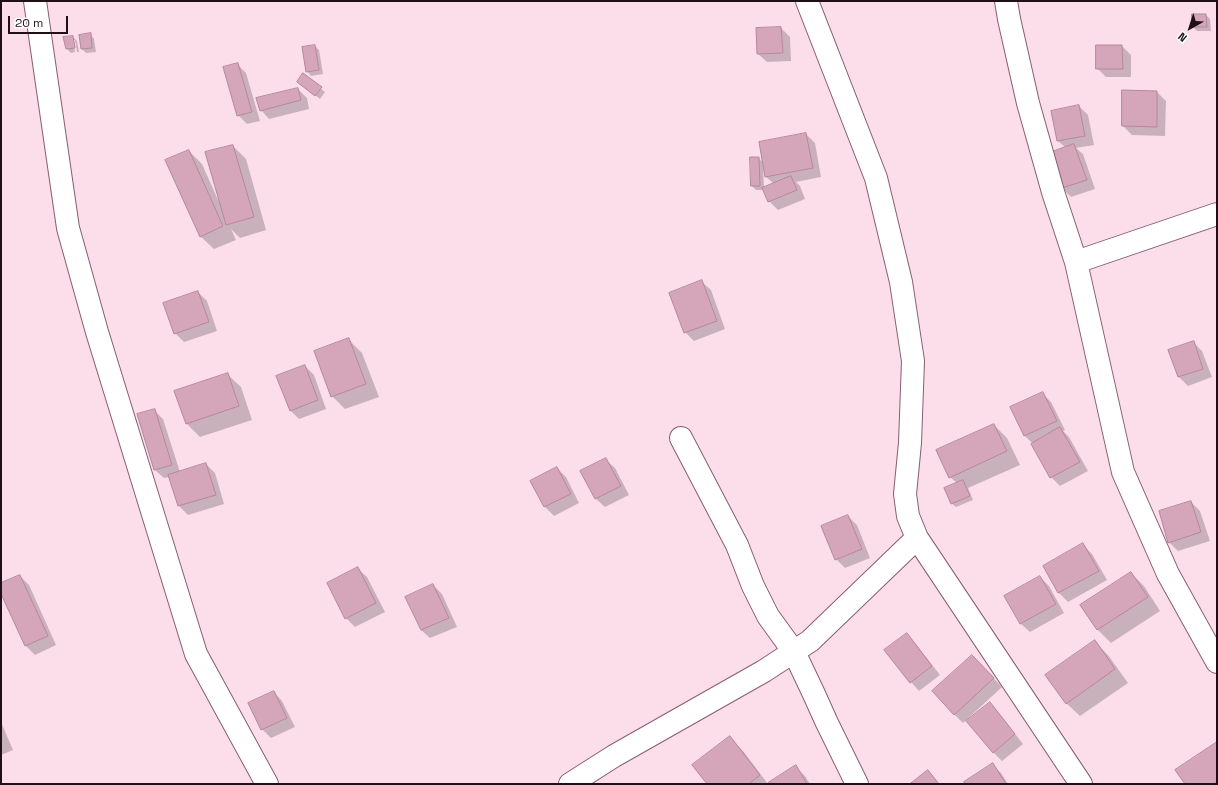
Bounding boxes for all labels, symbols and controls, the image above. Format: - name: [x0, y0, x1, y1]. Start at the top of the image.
- scale bar: [10, 8, 70, 34]
- north arrow: [1170, 8, 1210, 48]
- text: 20 m: [15, 15, 43, 31]
- text: N: [1175, 30, 1190, 45]

